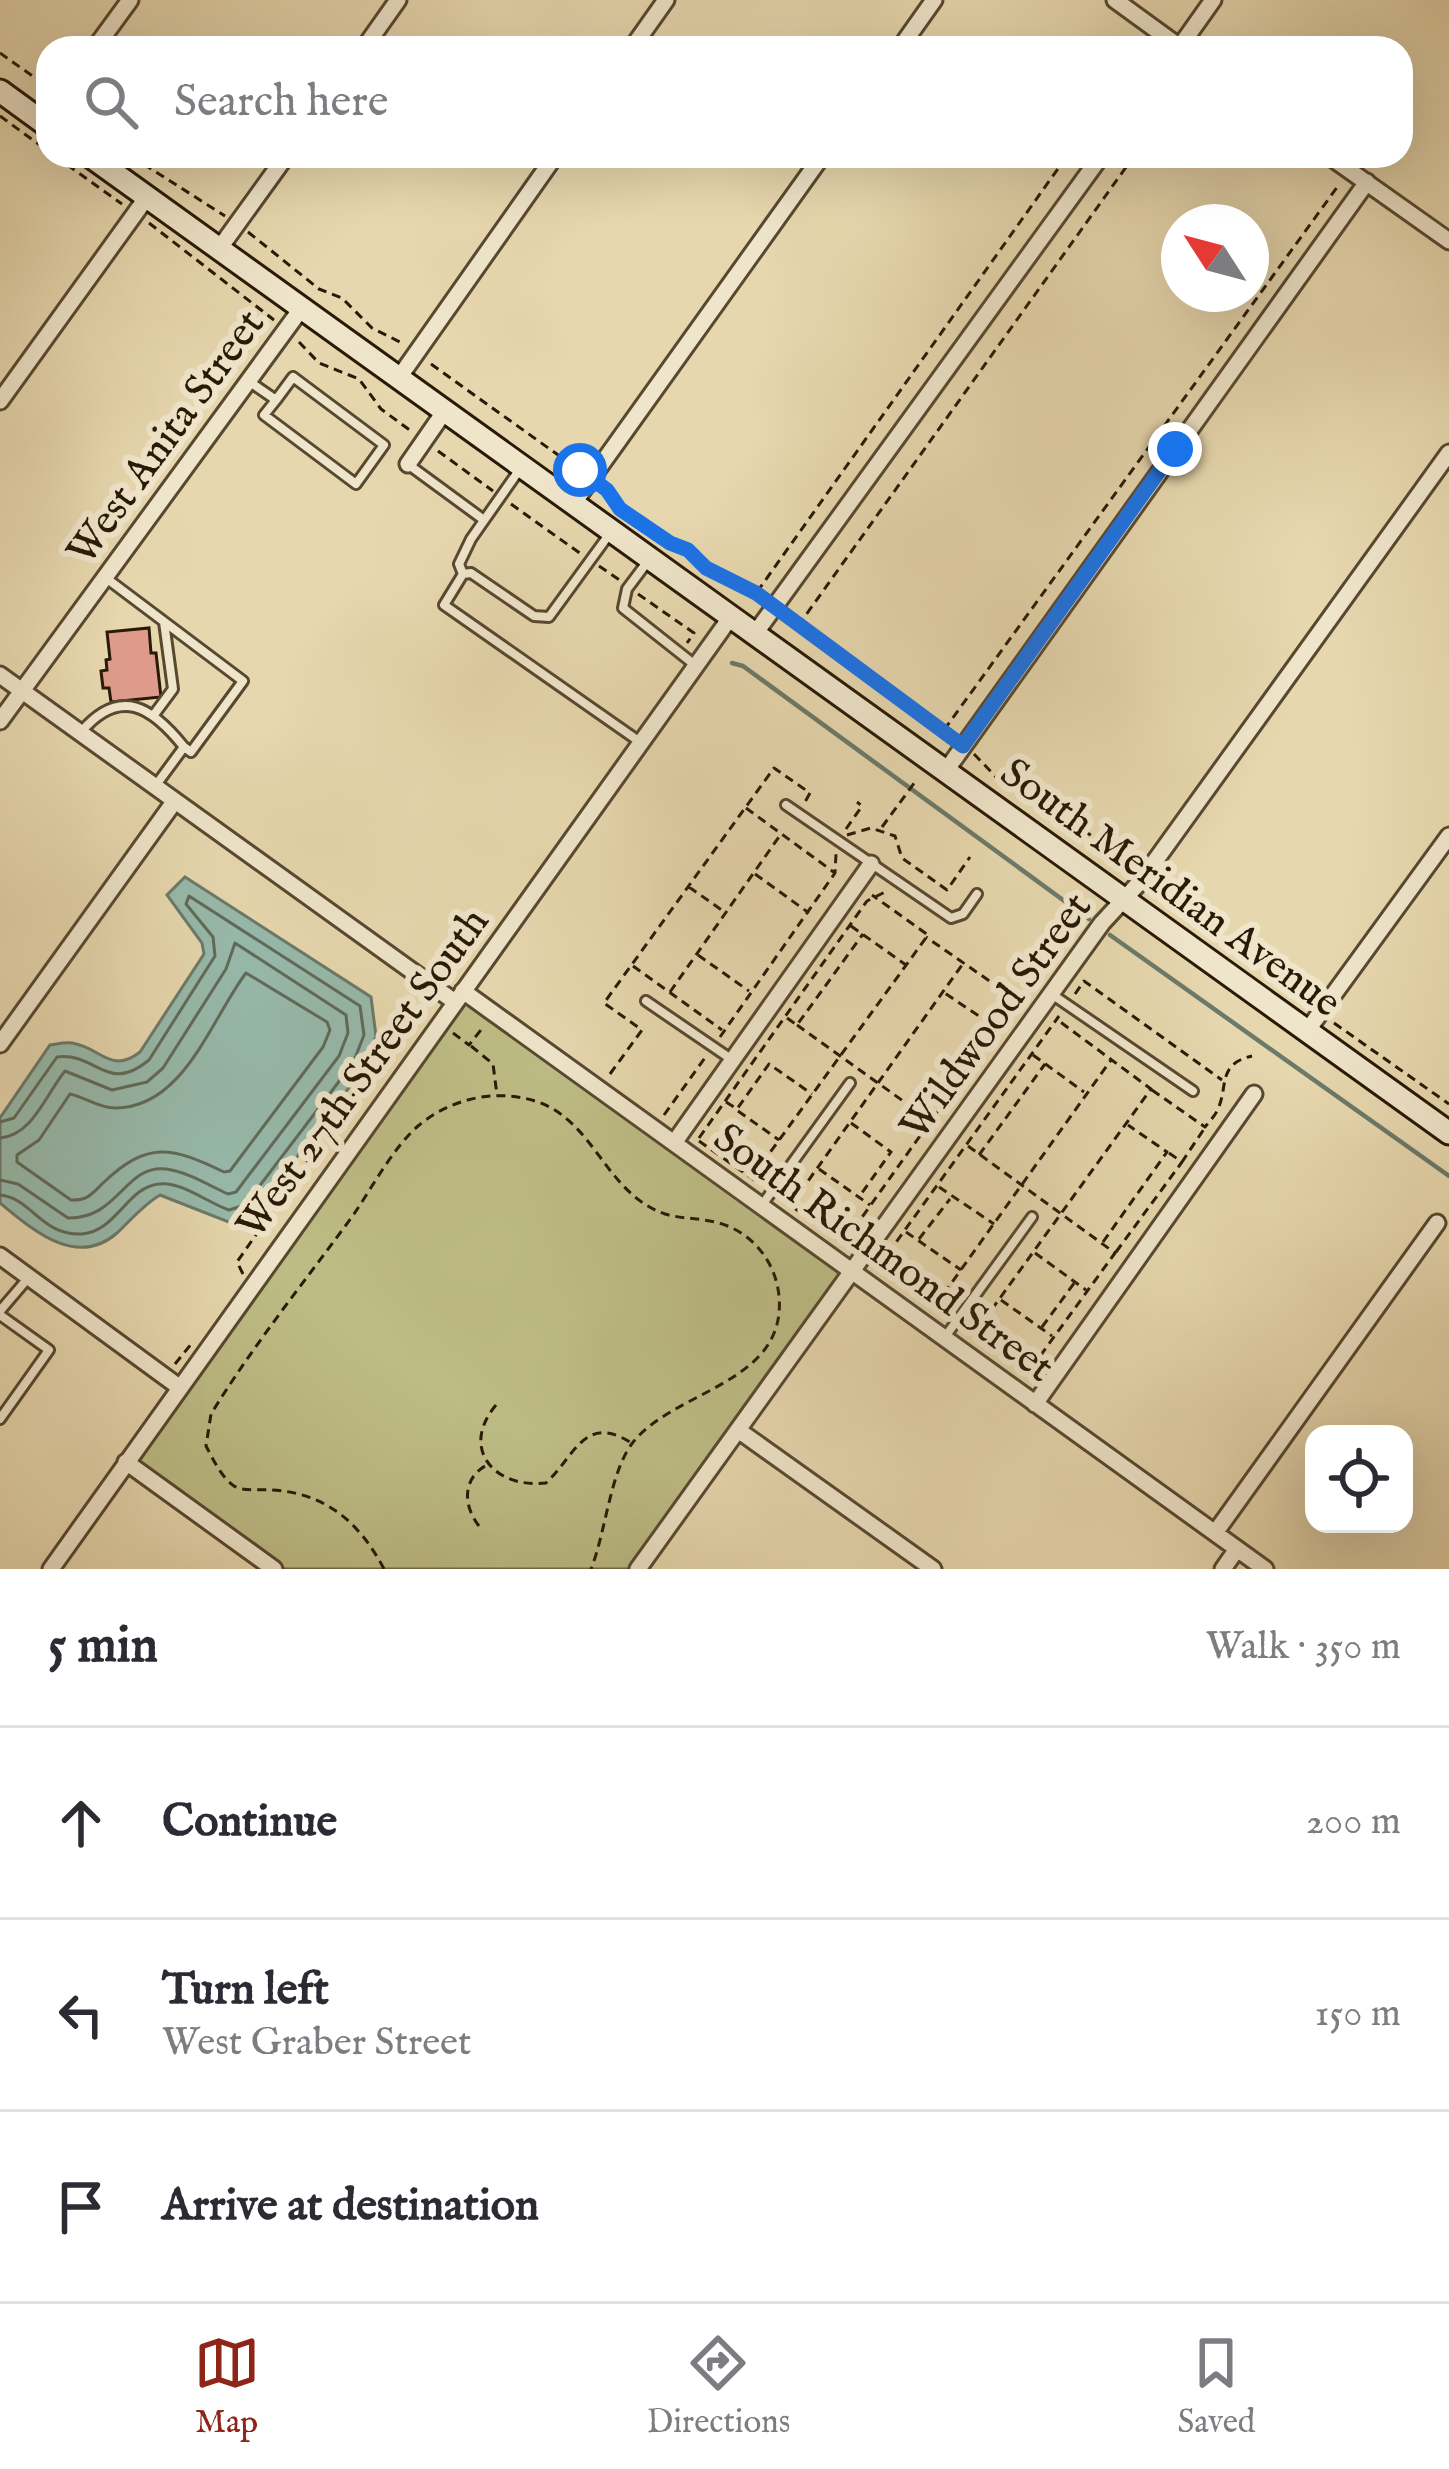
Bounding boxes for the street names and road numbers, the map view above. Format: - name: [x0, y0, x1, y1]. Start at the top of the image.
- street label: West Anita Street: [56, 300, 277, 576]
- street label: South Meridian Avenue: [989, 747, 1351, 1030]
- street label: Wildwood Street: [889, 883, 1104, 1151]
- street label: West 27th Street South: [226, 898, 502, 1250]
- street label: South Richmond Street: [702, 1112, 1064, 1395]

